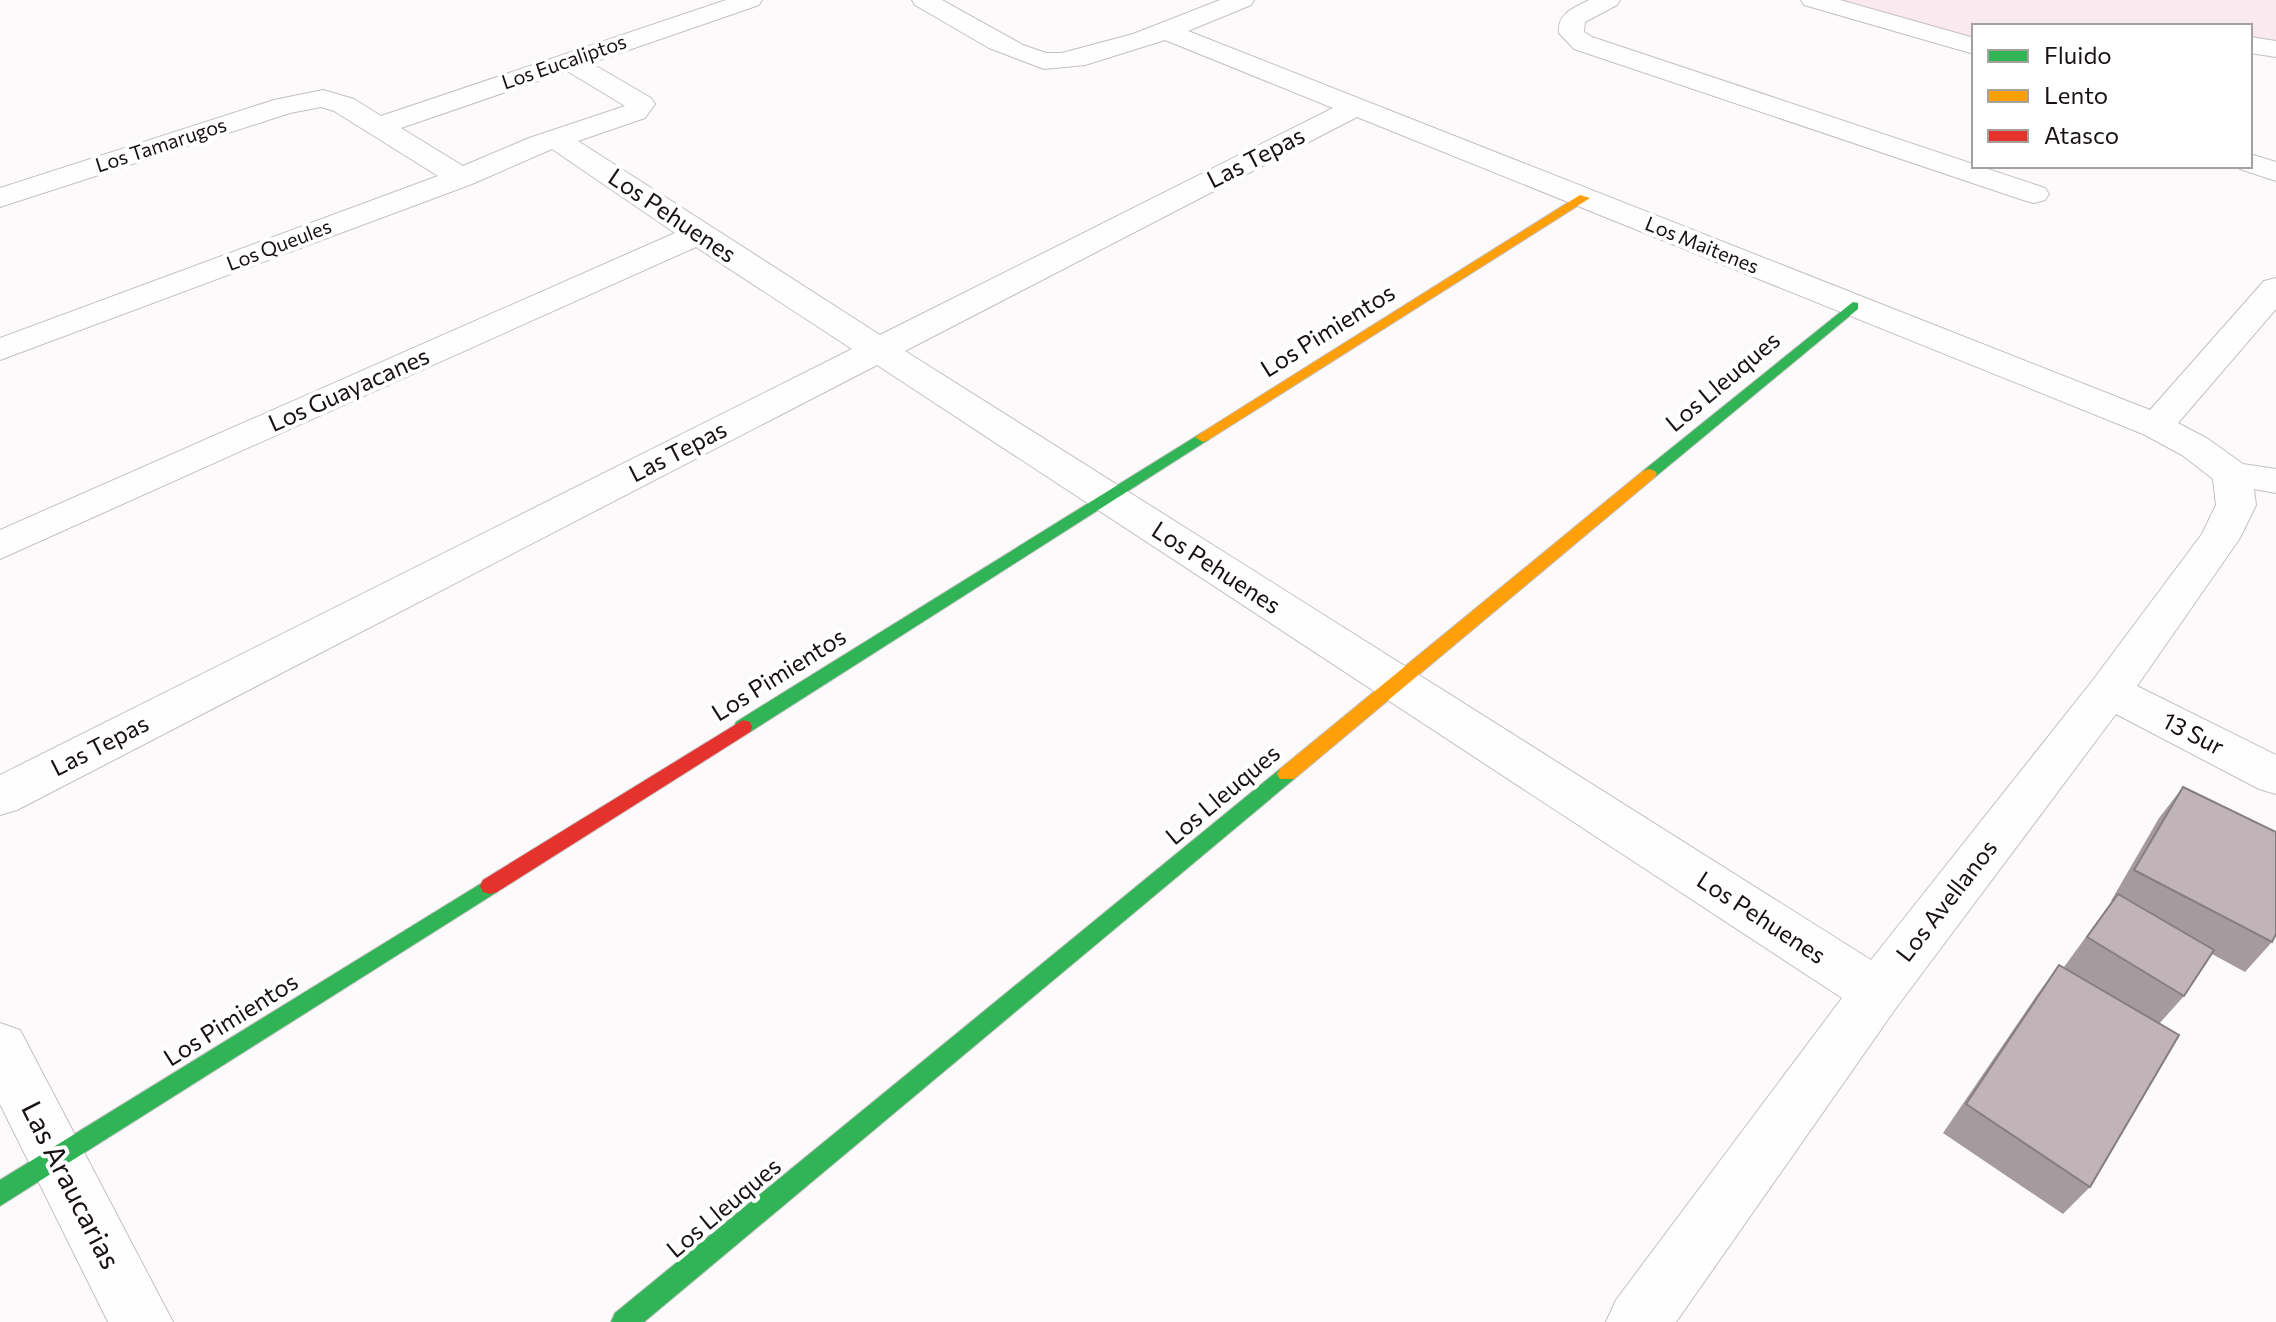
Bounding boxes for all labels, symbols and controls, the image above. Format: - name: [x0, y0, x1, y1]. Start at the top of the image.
- legend: [1972, 24, 2252, 168]
- street label: Los Eucaliptos: [498, 28, 629, 94]
- text: Fluido: [2044, 40, 2112, 69]
- text: Lento: [2044, 80, 2108, 109]
- street label: Los Tamarugos: [92, 112, 229, 177]
- street label: Las Tepas: [1202, 120, 1309, 194]
- text: Atasco: [2044, 120, 2119, 149]
- street label: Los Pehuenes: [603, 161, 742, 268]
- street label: Los Maitenes: [1642, 210, 1763, 278]
- street label: Los Queules: [223, 213, 334, 275]
- street label: Los Pimientos: [1255, 277, 1400, 383]
- street label: Los Lleuques: [1659, 325, 1785, 437]
- street label: Los Guayacanes: [263, 340, 433, 437]
- street label: Las Tepas: [624, 414, 731, 488]
- street label: Los Pehuenes: [1147, 514, 1287, 619]
- street label: Los Pimientos: [706, 621, 851, 727]
- street label: 13 Sur: [2158, 705, 2230, 761]
- street label: Las Tepas: [46, 708, 153, 782]
- street label: Los Lleuques: [1159, 738, 1285, 850]
- street label: Los Avellanos: [1889, 833, 2003, 967]
- street label: Los Pehuenes: [1692, 864, 1832, 969]
- street label: Los Pimientos: [158, 966, 303, 1072]
- street label: Las Araucarias: [15, 1095, 129, 1274]
- street label: Los Lleuques: [660, 1151, 786, 1263]

